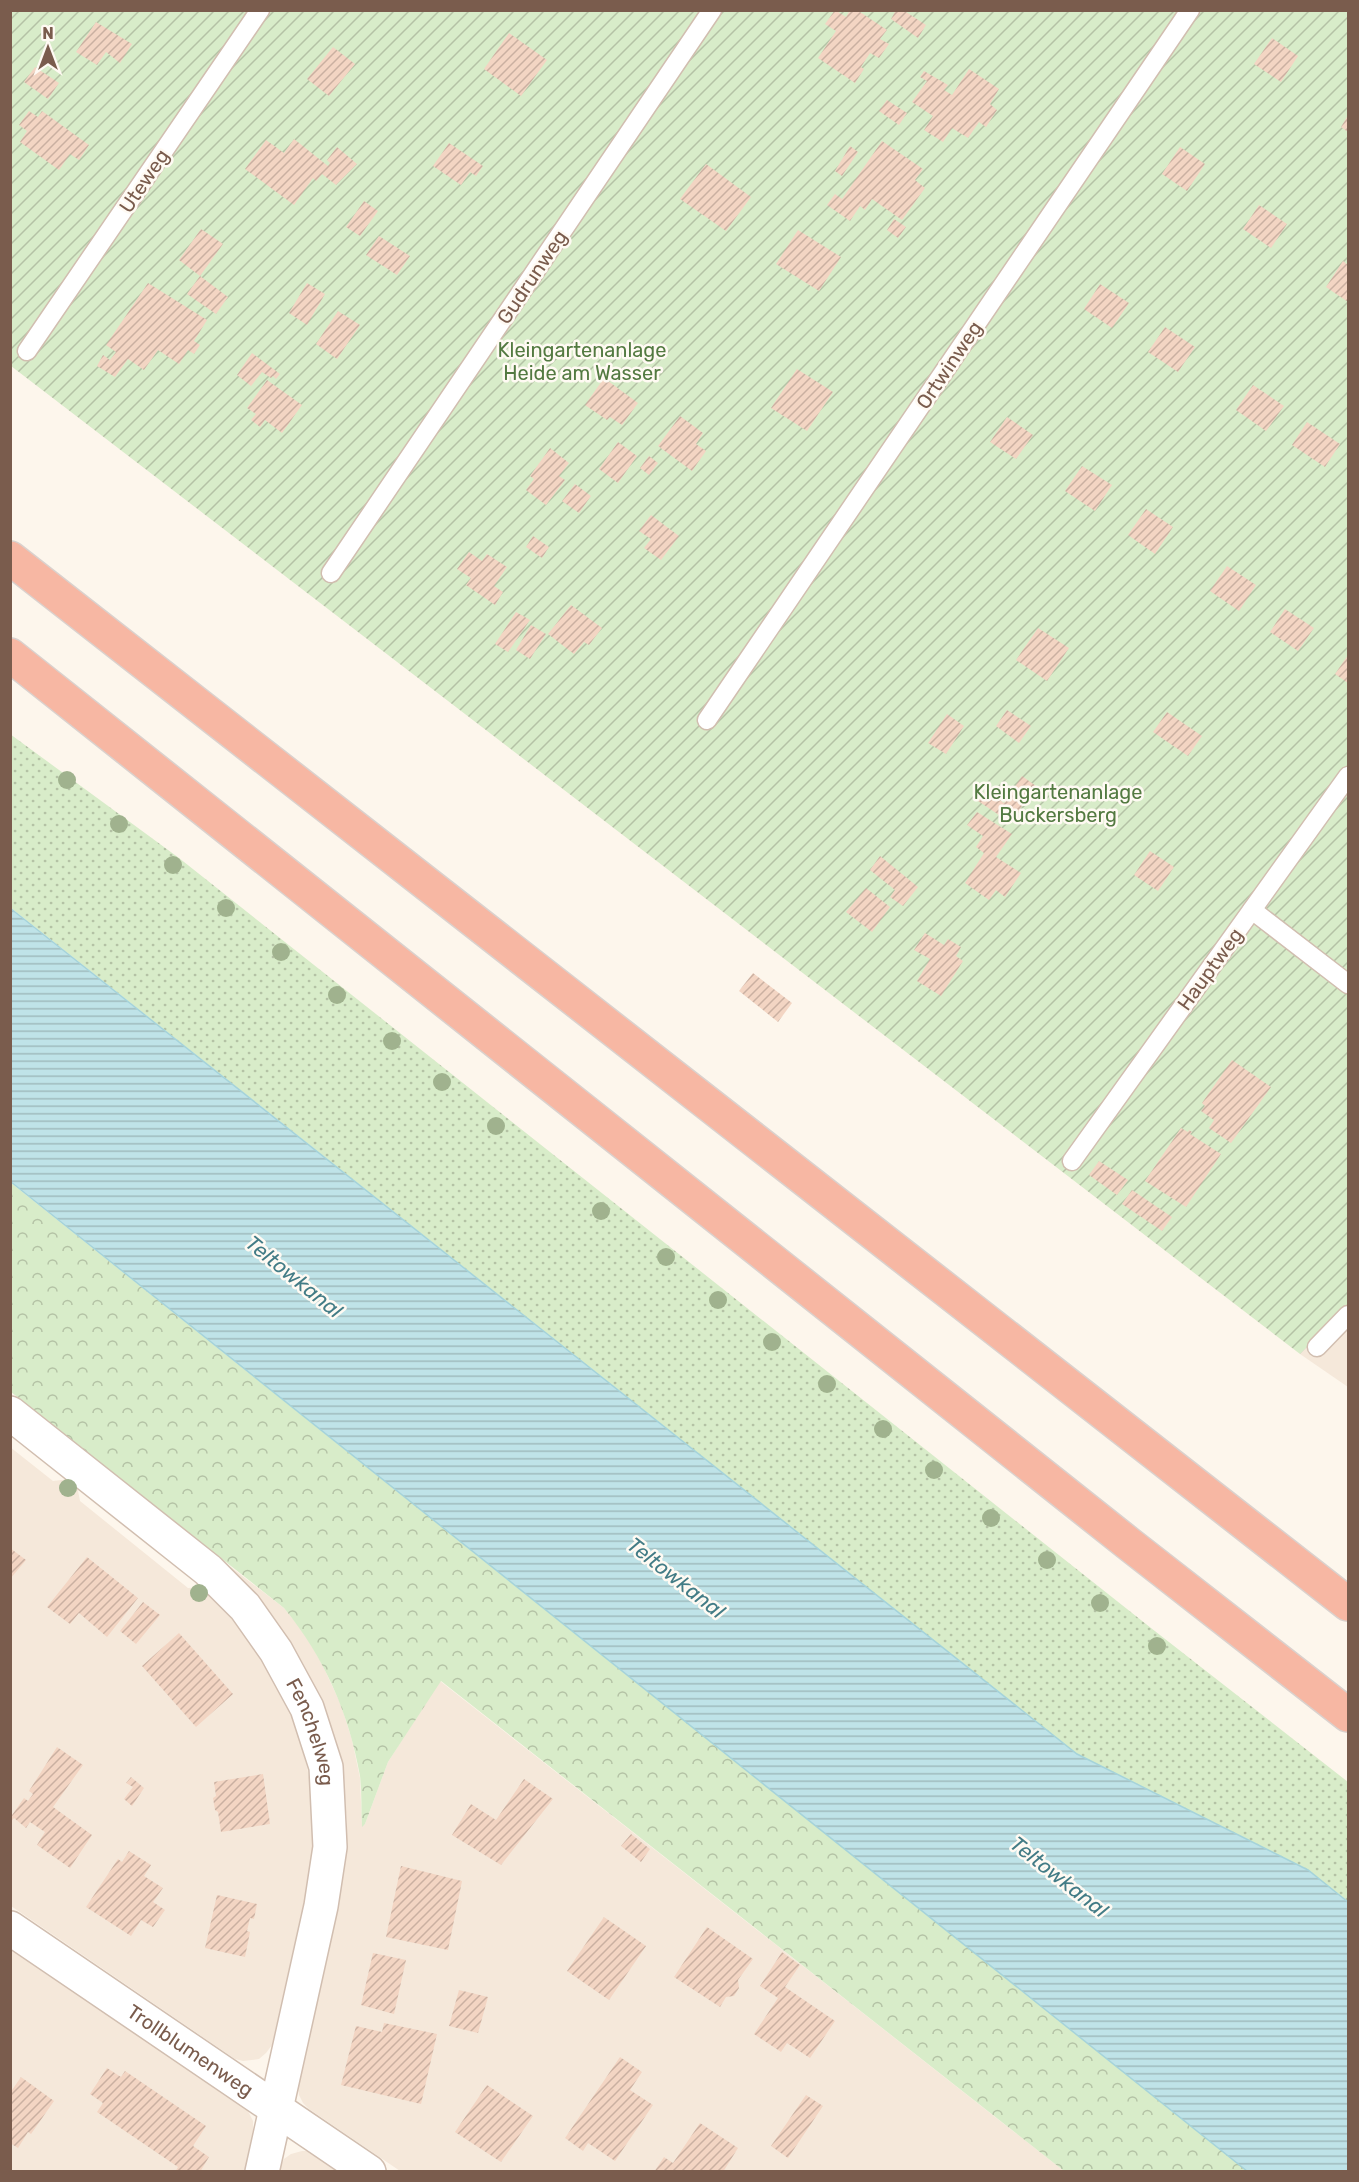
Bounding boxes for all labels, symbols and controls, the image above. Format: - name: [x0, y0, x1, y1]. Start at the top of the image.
- north arrow: [18, 18, 78, 78]
- text: N: [42, 24, 54, 43]
- street label: Uteweg: [114, 145, 174, 217]
- street label: Gudrunweg: [492, 225, 572, 329]
- street label: Ortwinweg: [911, 317, 987, 413]
- park label: Kleingartenanlage Heide am Wasser: [498, 338, 666, 385]
- park label: Kleingartenanlage Buckersberg: [974, 780, 1142, 827]
- street label: Hauptweg: [1172, 923, 1248, 1015]
- water label: Teltowkanal: [241, 1230, 348, 1324]
- water label: Teltowkanal: [622, 1532, 731, 1624]
- street label: Fenchelweg: [281, 1674, 339, 1786]
- water label: Teltowkanal: [1005, 1831, 1114, 1923]
- street label: Trollblumenweg: [123, 1999, 258, 2102]

